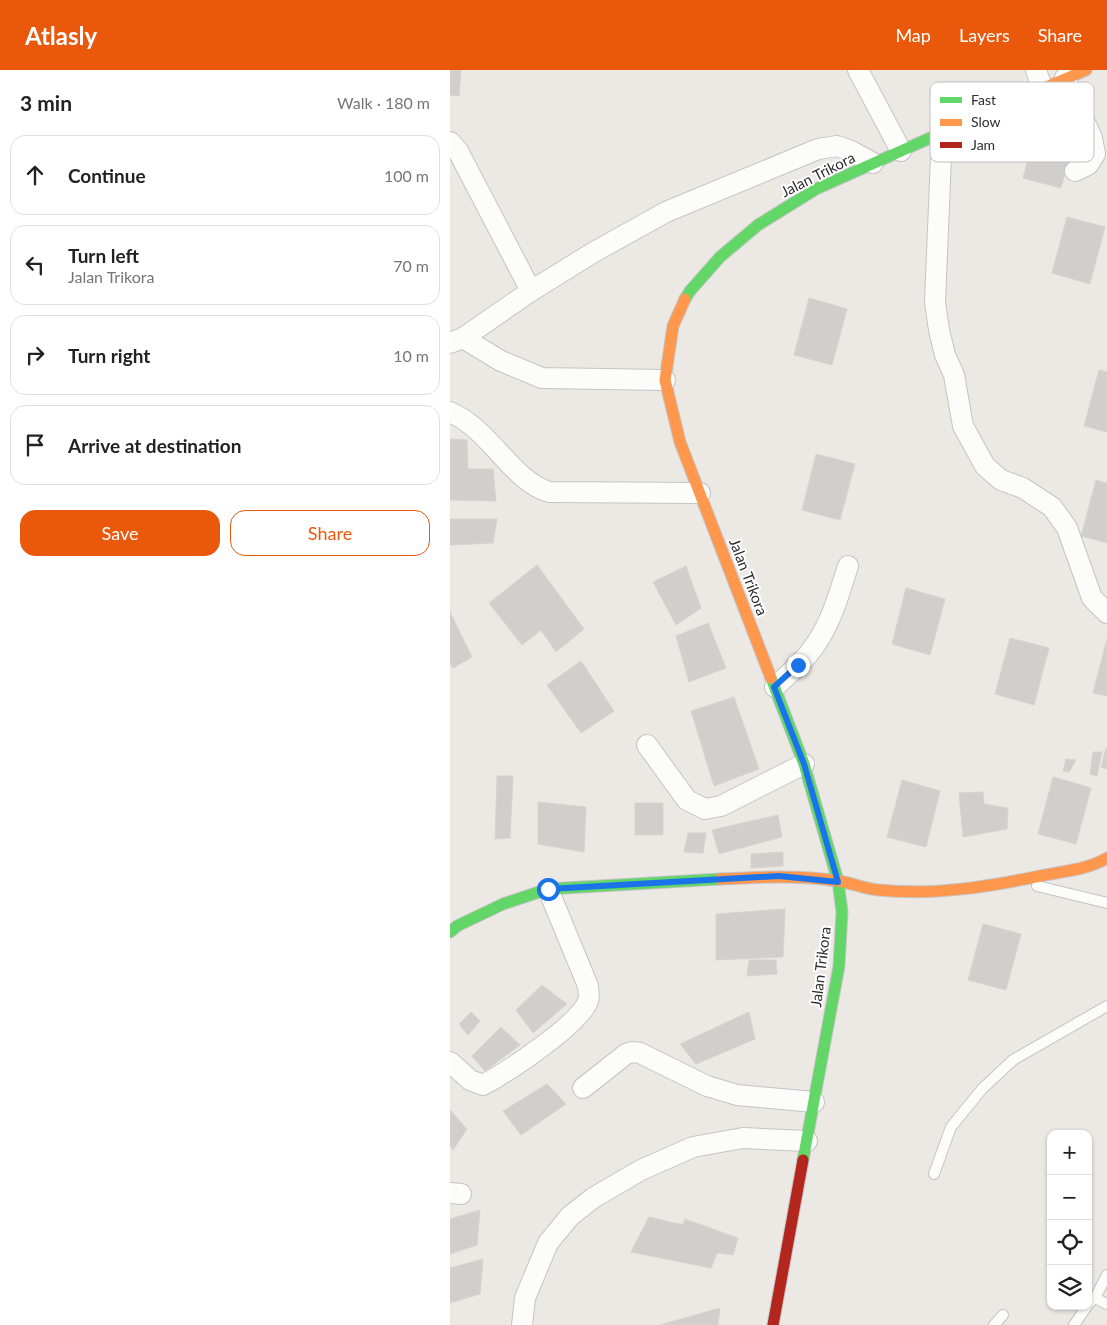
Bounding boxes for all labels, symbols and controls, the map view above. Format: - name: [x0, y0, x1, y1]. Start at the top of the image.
- text: Atlasly: [25, 21, 97, 50]
- text: Map: [895, 24, 931, 46]
- text: Layers: [959, 24, 1010, 46]
- text: Share: [1038, 24, 1082, 46]
- legend: [930, 82, 1094, 162]
- text: 3 min: [20, 90, 72, 115]
- text: Fast: [971, 91, 996, 108]
- text: Walk · 180 m: [337, 93, 430, 112]
- text: Slow: [971, 113, 1001, 130]
- text: Jam: [971, 136, 995, 153]
- street label: Jalan Trikora: [777, 148, 858, 201]
- icon: ahead: [21, 161, 49, 189]
- text: Continue: [68, 164, 146, 187]
- text: 100 m: [384, 166, 429, 185]
- text: Turn left: [68, 244, 139, 267]
- icon: left: [21, 251, 49, 279]
- text: 70 m: [393, 256, 429, 275]
- text: Jalan Trikora: [68, 267, 154, 286]
- icon: right: [21, 341, 49, 369]
- text: Turn right: [68, 344, 150, 367]
- text: 10 m: [393, 346, 429, 365]
- icon: arrive: [21, 431, 49, 459]
- text: Arrive at destination: [68, 434, 241, 457]
- button: Save: [20, 510, 220, 556]
- button: Share: [230, 510, 430, 556]
- street label: Jalan Trikora: [726, 536, 772, 618]
- route end: [787, 654, 810, 677]
- route start: [537, 878, 560, 901]
- street label: Jalan Trikora: [806, 926, 834, 1008]
- map controls: [1047, 1130, 1092, 1310]
- button: +: [1047, 1130, 1092, 1175]
- button: −: [1047, 1175, 1092, 1220]
- button: locate: [1047, 1220, 1092, 1265]
- button: layers: [1047, 1265, 1092, 1310]

